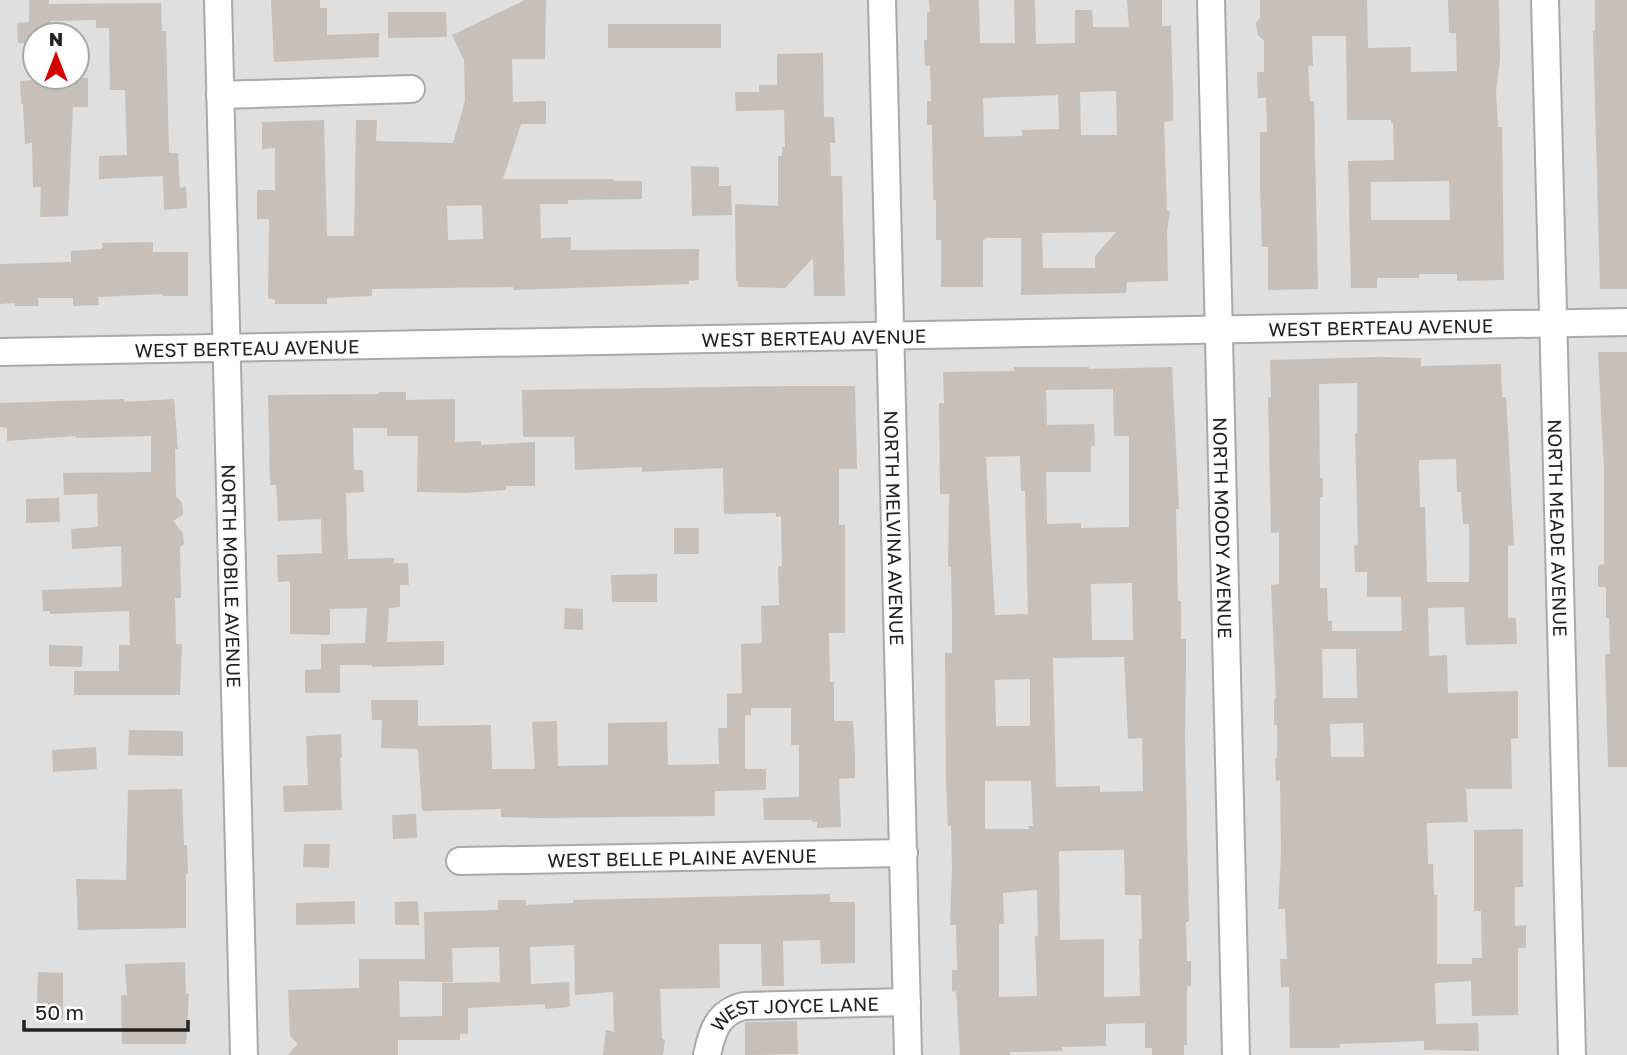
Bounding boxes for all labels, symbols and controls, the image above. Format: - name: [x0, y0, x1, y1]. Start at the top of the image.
- north arrow: [21, 21, 91, 91]
- text: N: [49, 27, 63, 50]
- street label: WEST BERTEAU AVENUE: [1268, 313, 1493, 340]
- street label: WEST BERTEAU AVENUE: [701, 323, 927, 351]
- street label: WEST BERTEAU AVENUE: [134, 334, 360, 361]
- street label: NORTH MELVINA AVENUE: [881, 410, 909, 646]
- street label: NORTH MOODY AVENUE: [1209, 417, 1238, 639]
- street label: NORTH MEADE AVENUE: [1544, 419, 1573, 637]
- street label: NORTH MOBILE AVENUE: [218, 464, 246, 688]
- street label: WEST BELLE PLAINE AVENUE: [547, 843, 817, 871]
- scale bar: [24, 988, 189, 1032]
- street label: WEST JOYCE LANE: [705, 991, 879, 1035]
- text: 50 m: [35, 999, 84, 1025]

